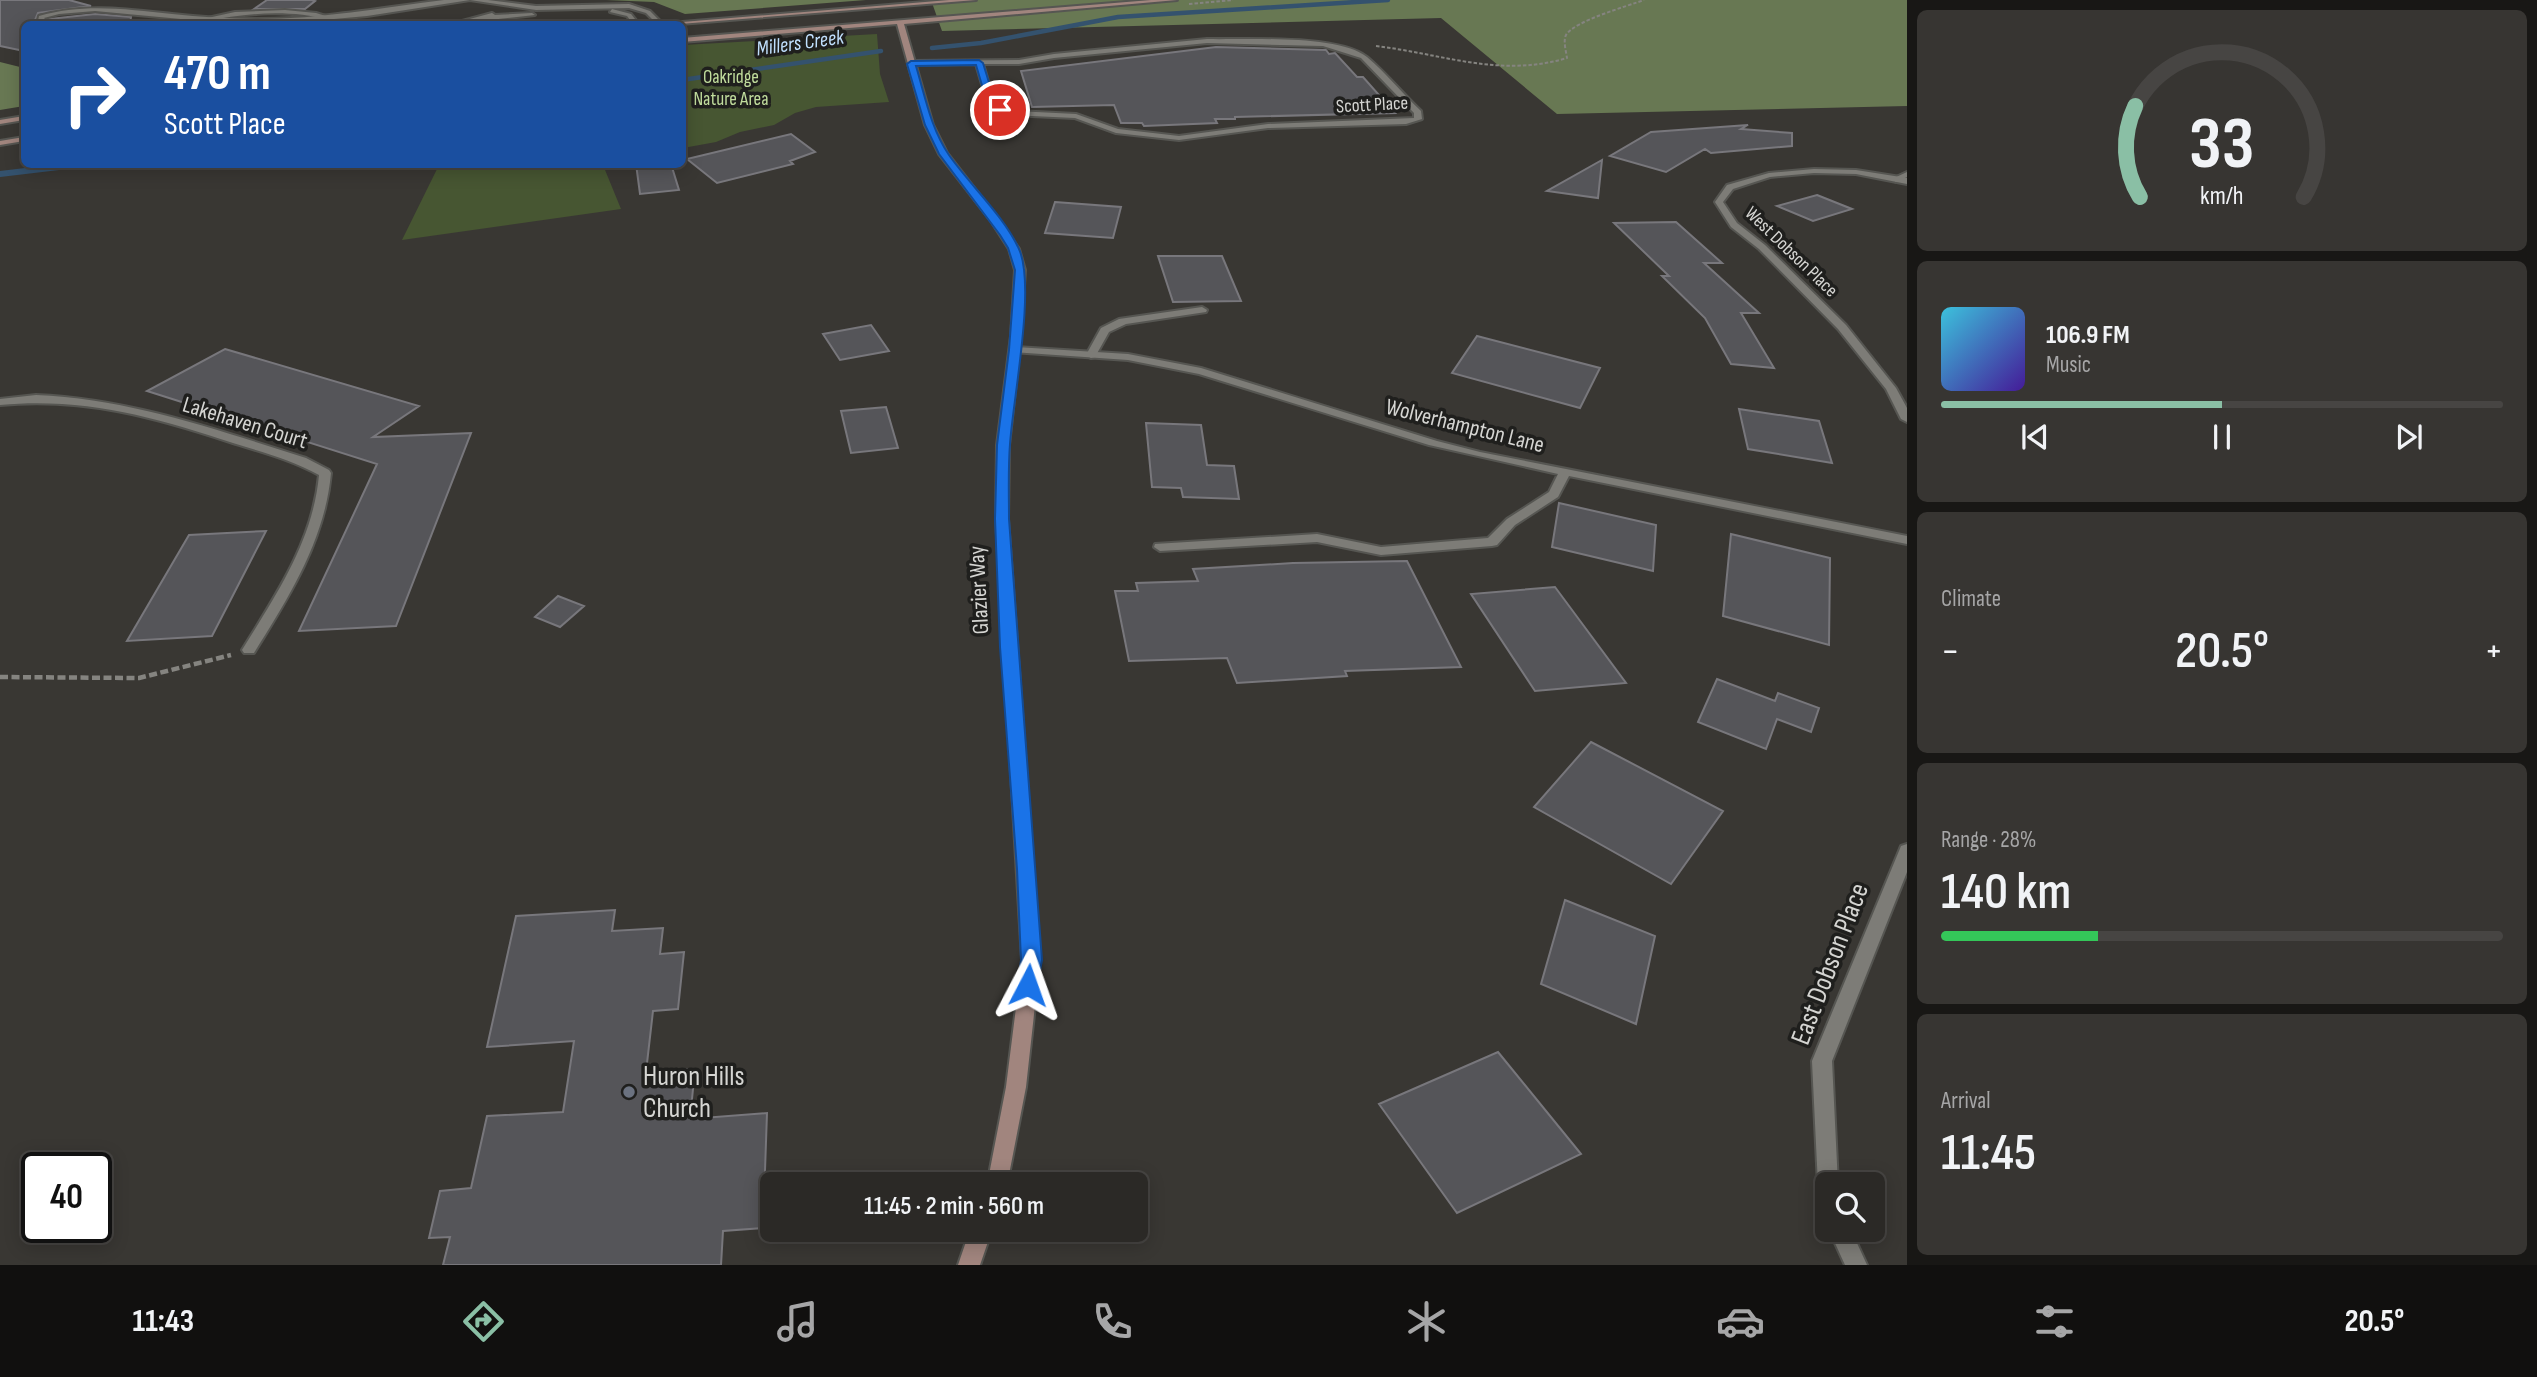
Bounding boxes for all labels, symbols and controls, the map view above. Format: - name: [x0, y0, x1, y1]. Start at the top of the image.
- water label: Millers Creek: [755, 24, 846, 62]
- text: 470 m: [164, 45, 271, 104]
- icon: right: [49, 49, 140, 140]
- park label: Oakridge Nature Area: [693, 66, 769, 111]
- pin: [970, 80, 1030, 140]
- icon: arrive: [981, 91, 1019, 129]
- street label: Scott Place: [1335, 92, 1409, 118]
- text: 33: [2189, 101, 2255, 189]
- text: Scott Place: [164, 105, 286, 144]
- text: km/h: [2200, 180, 2244, 211]
- street label: West Dobson Place: [1740, 202, 1842, 302]
- text: 106.9 FM: [2046, 320, 2130, 351]
- text: Music: [2046, 351, 2091, 379]
- street label: Lakehaven Court: [179, 391, 311, 455]
- street label: Wolverhampton Lane: [1383, 393, 1547, 459]
- icon: previous: [2016, 418, 2054, 456]
- icon: pause: [2203, 418, 2241, 456]
- icon: next: [2390, 418, 2428, 456]
- street label: Glazier Way: [963, 545, 995, 635]
- text: Climate: [1941, 585, 2001, 613]
- text: 20.5°: [2175, 620, 2269, 683]
- text: −: [1941, 629, 1960, 674]
- text: +: [2484, 629, 2503, 674]
- text: Range · 28%: [1941, 826, 2036, 854]
- text: 140 km: [1941, 861, 2071, 924]
- street label: East Dobson Place: [1784, 879, 1876, 1049]
- position arrow: [991, 948, 1065, 1022]
- place label: Huron Hills Church: [643, 1060, 744, 1125]
- marker: Huron Hills Church: [621, 1084, 637, 1100]
- text: Arrival: [1941, 1087, 1990, 1115]
- text: 11:45: [1941, 1122, 2036, 1185]
- speed limit sign: 40: [21, 1152, 112, 1243]
- map controls: [1815, 1172, 1885, 1242]
- button: search: [1815, 1172, 1885, 1242]
- text: 11:45 · 2 min · 560 m: [864, 1191, 1044, 1222]
- icon: directions: [459, 1297, 508, 1346]
- icon: music: [773, 1297, 822, 1346]
- icon: phone: [1088, 1297, 1137, 1346]
- icon: climate: [1402, 1297, 1451, 1346]
- icon: car: [1716, 1297, 1765, 1346]
- icon: filters: [2030, 1297, 2079, 1346]
- text: 11:43: [133, 1302, 194, 1341]
- text: 20.5°: [2344, 1302, 2404, 1341]

